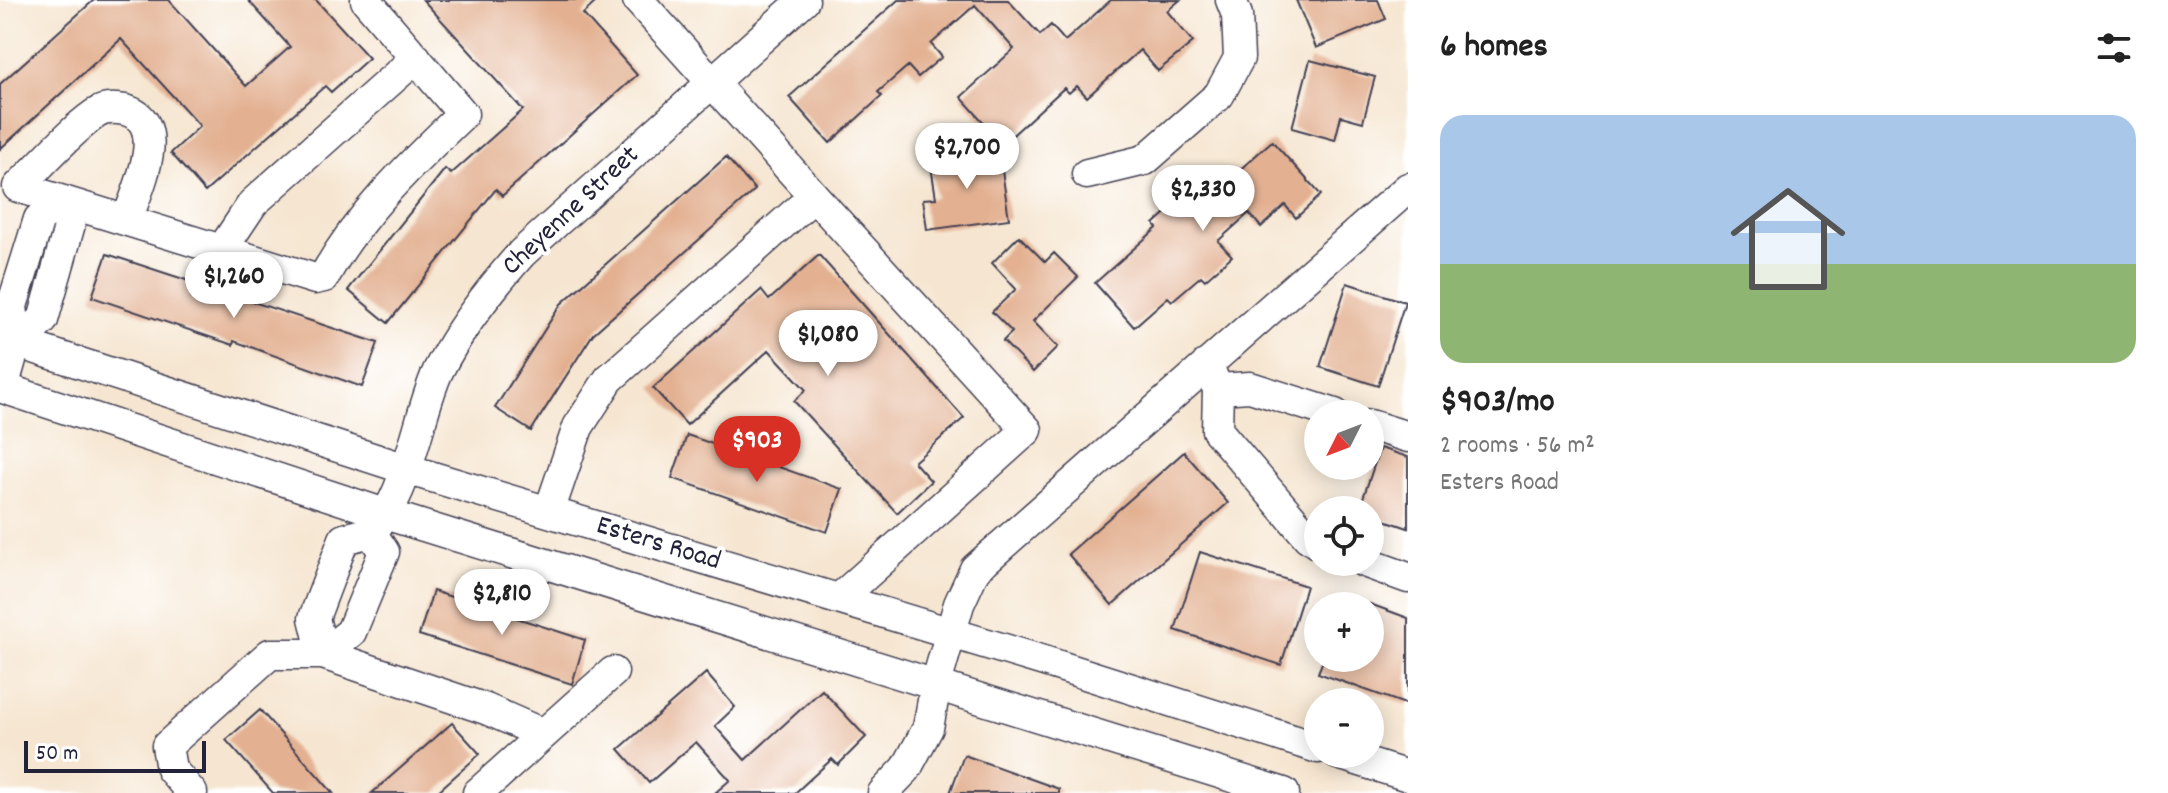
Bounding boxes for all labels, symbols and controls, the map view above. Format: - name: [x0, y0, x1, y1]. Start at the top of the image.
- text: 6 homes: [1440, 24, 1548, 73]
- icon: filters: [2092, 26, 2136, 70]
- pin: $2,700: [902, 123, 1032, 191]
- text: $2,700: [933, 130, 1001, 167]
- street label: Cheyenne Street: [494, 138, 650, 286]
- pin: $2,330: [1138, 165, 1268, 233]
- icon: home: [1716, 167, 1860, 311]
- text: $2,330: [1170, 172, 1236, 209]
- pin: $1,260: [169, 252, 299, 320]
- text: $1,260: [203, 259, 265, 296]
- pin: $1,080: [763, 310, 893, 378]
- text: $1,080: [797, 317, 859, 354]
- text: $903/mo: [1440, 379, 1555, 428]
- north arrow: [1304, 400, 1384, 480]
- map controls: [1304, 400, 1384, 768]
- pin: $903: [710, 416, 804, 484]
- text: $903: [732, 423, 782, 460]
- text: 2 rooms · 56 m²: [1440, 428, 1595, 465]
- text: Esters Road: [1440, 465, 1559, 502]
- button: locate: [1304, 496, 1384, 576]
- street label: Esters Road: [591, 507, 725, 583]
- pin: $2,810: [437, 569, 567, 637]
- text: $2,810: [472, 576, 532, 613]
- button: +: [1304, 592, 1384, 672]
- button: −: [1304, 688, 1384, 768]
- scale bar: [24, 737, 206, 773]
- text: 50 m: [36, 739, 78, 770]

